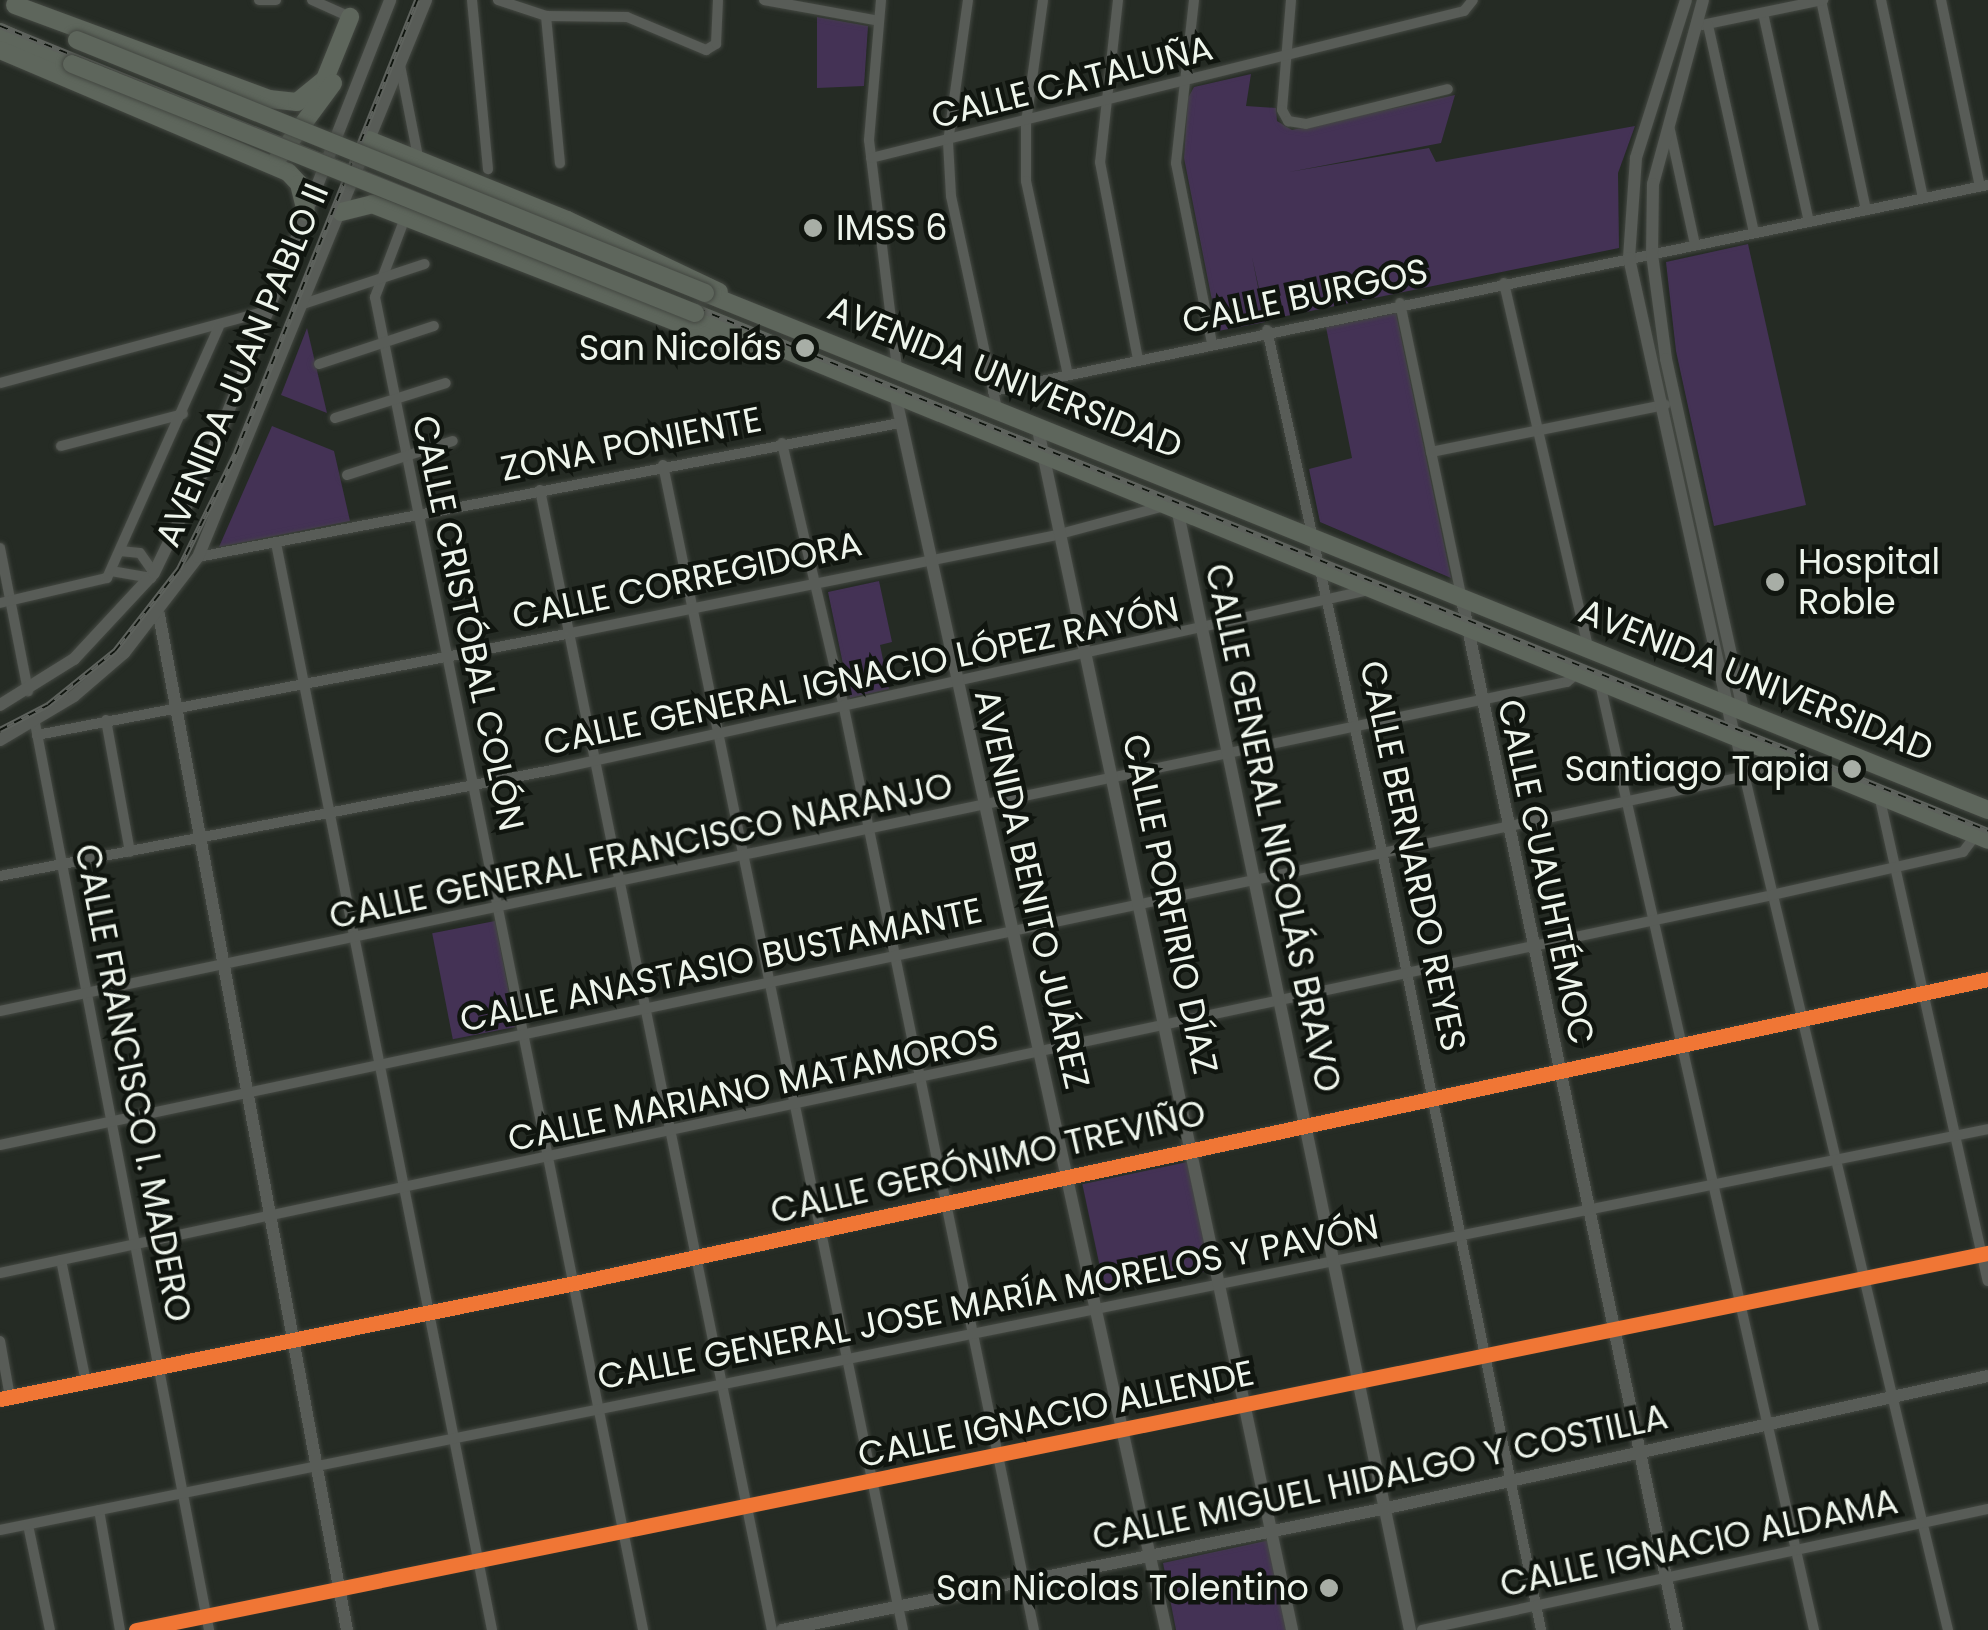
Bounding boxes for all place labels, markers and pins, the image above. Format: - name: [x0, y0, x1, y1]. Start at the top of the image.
- place label: IMSS 6: [836, 207, 947, 249]
- marker: IMSS 6: [800, 215, 826, 241]
- place label: San Nicolás: [579, 327, 782, 369]
- marker: San Nicolás: [792, 335, 818, 361]
- place label: Hospital Roble: [1798, 541, 1940, 623]
- marker: Hospital Roble: [1762, 569, 1788, 595]
- place label: Santiago Tapia: [1564, 748, 1830, 790]
- marker: Santiago Tapia: [1839, 756, 1865, 782]
- place label: San Nicolas Tolentino: [936, 1567, 1309, 1609]
- marker: San Nicolas Tolentino: [1318, 1577, 1340, 1599]

